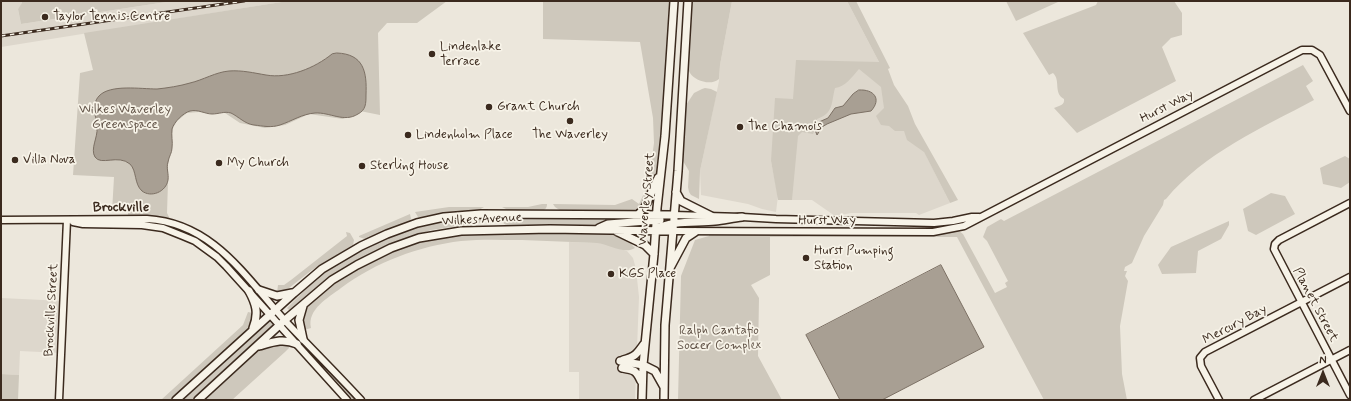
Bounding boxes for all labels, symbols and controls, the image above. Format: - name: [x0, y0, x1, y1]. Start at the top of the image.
- place label: Taylor Tennis Centre: [53, 9, 170, 25]
- marker: Taylor Tennis Centre: [40, 12, 50, 22]
- place label: Lindenlake Terrace: [440, 39, 501, 70]
- marker: Lindenlake Terrace: [427, 49, 437, 59]
- street label: Hurst Way: [1138, 87, 1196, 127]
- place label: Grant Church: [497, 99, 580, 115]
- park label: Wilkes Waverley Greenspace: [79, 102, 171, 133]
- marker: Grant Church: [484, 102, 494, 112]
- marker: The Waverley: [565, 116, 575, 126]
- place label: The Chamois: [748, 119, 822, 135]
- marker: The Chamois: [735, 122, 745, 132]
- place label: Lindenholm Place: [416, 127, 513, 143]
- place label: The Waverley: [532, 127, 608, 143]
- marker: Lindenholm Place: [403, 130, 413, 140]
- place label: Villa Nova: [23, 152, 75, 168]
- street label: Waverley Street: [635, 152, 659, 246]
- marker: Villa Nova: [10, 155, 20, 165]
- place label: My Church: [227, 155, 289, 171]
- marker: My Church: [214, 158, 224, 168]
- place label: Sterling House: [370, 158, 449, 174]
- marker: Sterling House: [357, 161, 367, 171]
- district label: Brockville: [93, 200, 149, 216]
- street label: Wilkes Avenue: [442, 210, 522, 230]
- street label: Hurst Way: [798, 213, 856, 229]
- place label: Hurst Pumping Station: [814, 243, 894, 274]
- marker: Hurst Pumping Station: [801, 253, 811, 263]
- street label: Brockville Street: [42, 263, 62, 357]
- street label: Planet Street: [1289, 265, 1341, 345]
- place label: KGS Place: [619, 266, 676, 282]
- marker: KGS Place: [606, 269, 616, 279]
- street label: Mercury Bay: [1200, 302, 1270, 348]
- park label: Ralph Cantafio Soccer Complex: [677, 323, 761, 354]
- north arrow: [1303, 353, 1343, 393]
- text: N: [1319, 354, 1327, 368]

